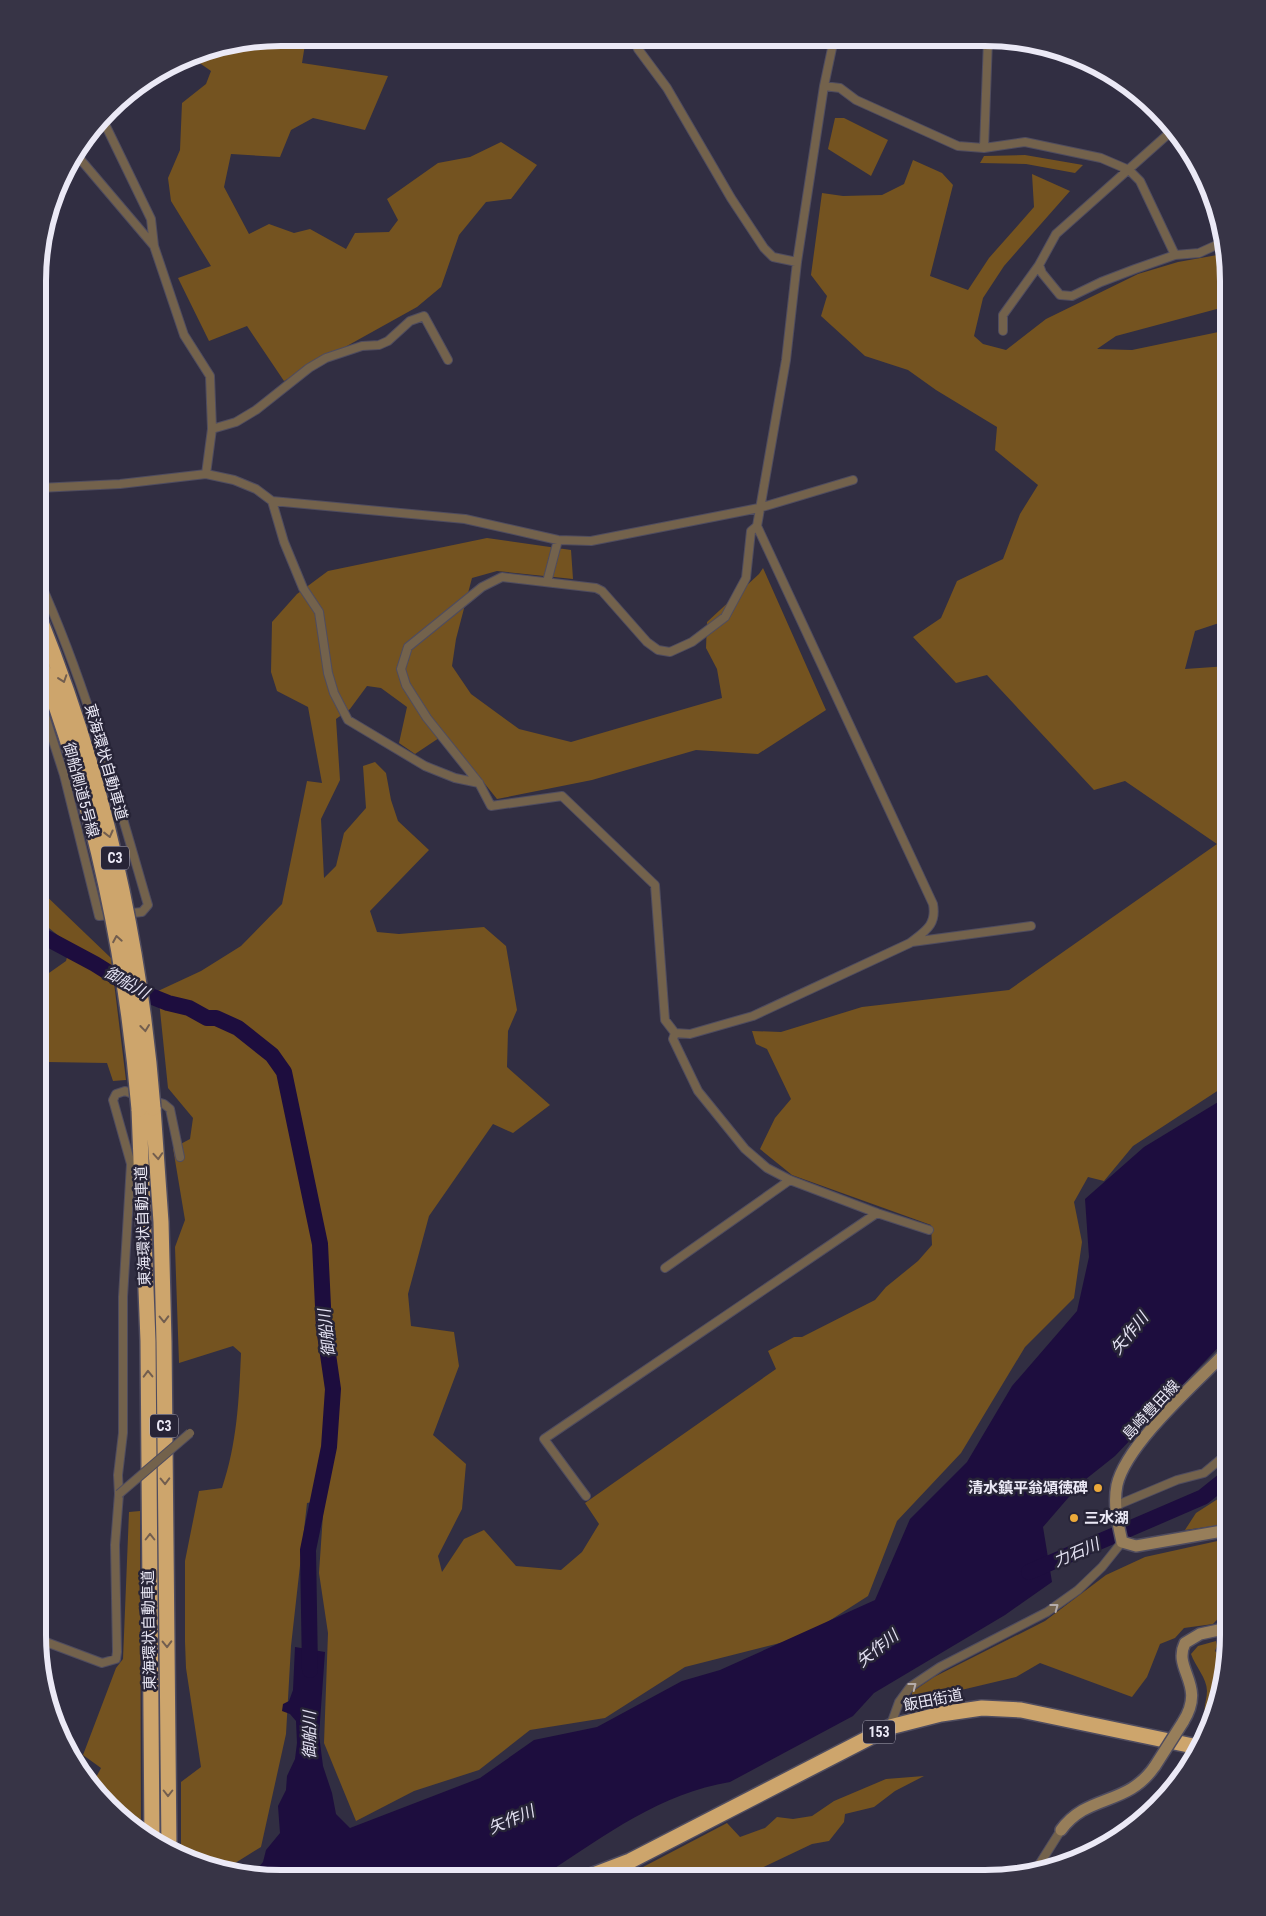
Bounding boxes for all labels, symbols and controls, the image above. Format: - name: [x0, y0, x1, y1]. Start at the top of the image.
- one-way arrow: [57, 674, 67, 682]
- street label: 東海環状自動車道: [81, 702, 131, 822]
- street label: 御船側道5号線: [60, 741, 102, 839]
- one-way arrow: [103, 830, 114, 839]
- road number: C3: [101, 846, 129, 870]
- one-way arrow: [113, 934, 123, 943]
- water label: 御船川: [101, 962, 154, 1003]
- one-way arrow: [140, 1024, 150, 1033]
- one-way arrow: [152, 1153, 163, 1161]
- street label: 東海環状自動車道: [132, 1166, 154, 1286]
- water label: 御船川: [314, 1306, 338, 1358]
- water label: 矢作川: [1107, 1307, 1153, 1358]
- one-way arrow: [158, 1315, 169, 1323]
- one-way arrow: [143, 1370, 154, 1378]
- street label: 島崎豊田線: [1119, 1376, 1183, 1444]
- road number: C3: [150, 1414, 178, 1438]
- one-way arrow: [160, 1478, 170, 1485]
- place label: 清水鎮平翁頌徳碑: [968, 1479, 1088, 1497]
- marker: 清水鎮平翁頌徳碑: [1092, 1482, 1104, 1494]
- place label: 三水湖: [1084, 1509, 1129, 1527]
- marker: 三水湖: [1068, 1512, 1080, 1524]
- one-way arrow: [145, 1533, 155, 1540]
- water label: 力石川: [1050, 1534, 1104, 1571]
- street label: 東海環状自動車道: [139, 1570, 159, 1690]
- one-way arrow: [1049, 1604, 1058, 1612]
- water label: 矢作川: [853, 1625, 903, 1671]
- one-way arrow: [162, 1640, 172, 1648]
- one-way arrow: [907, 1683, 916, 1691]
- street label: 飯田街道: [902, 1685, 964, 1715]
- water label: 御船川: [300, 1709, 319, 1759]
- road number: 153: [863, 1720, 895, 1744]
- one-way arrow: [163, 1790, 173, 1797]
- water label: 矢作川: [485, 1801, 539, 1838]

